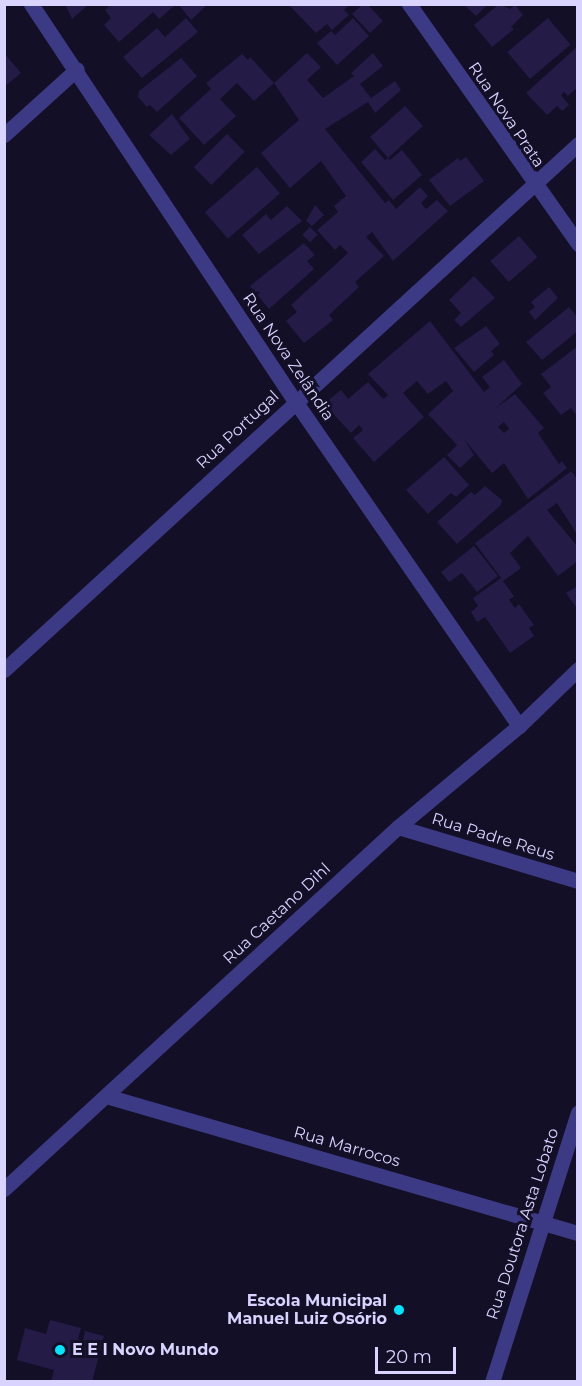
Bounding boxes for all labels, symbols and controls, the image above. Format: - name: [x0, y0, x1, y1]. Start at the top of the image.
- street label: Rua Nova Prata: [464, 59, 548, 171]
- street label: Rua Nova Zelândia: [238, 290, 338, 424]
- street label: Rua Portugal: [193, 387, 283, 473]
- street label: Rua Padre Reus: [429, 809, 557, 865]
- street label: Rua Caetano Dihl: [219, 859, 335, 969]
- street label: Rua Marrocos: [292, 1123, 402, 1171]
- street label: Rua Doutora Asta Lobato: [483, 1126, 563, 1322]
- place label: Escola Municipal Manuel Luiz Osório: [227, 1291, 387, 1329]
- marker: Escola Municipal Manuel Luiz Osório: [392, 1303, 406, 1317]
- scale bar: [378, 1335, 459, 1373]
- place label: E E I Novo Mundo: [72, 1340, 219, 1360]
- marker: E E I Novo Mundo: [53, 1343, 67, 1357]
- text: 20 m: [386, 1346, 432, 1368]

